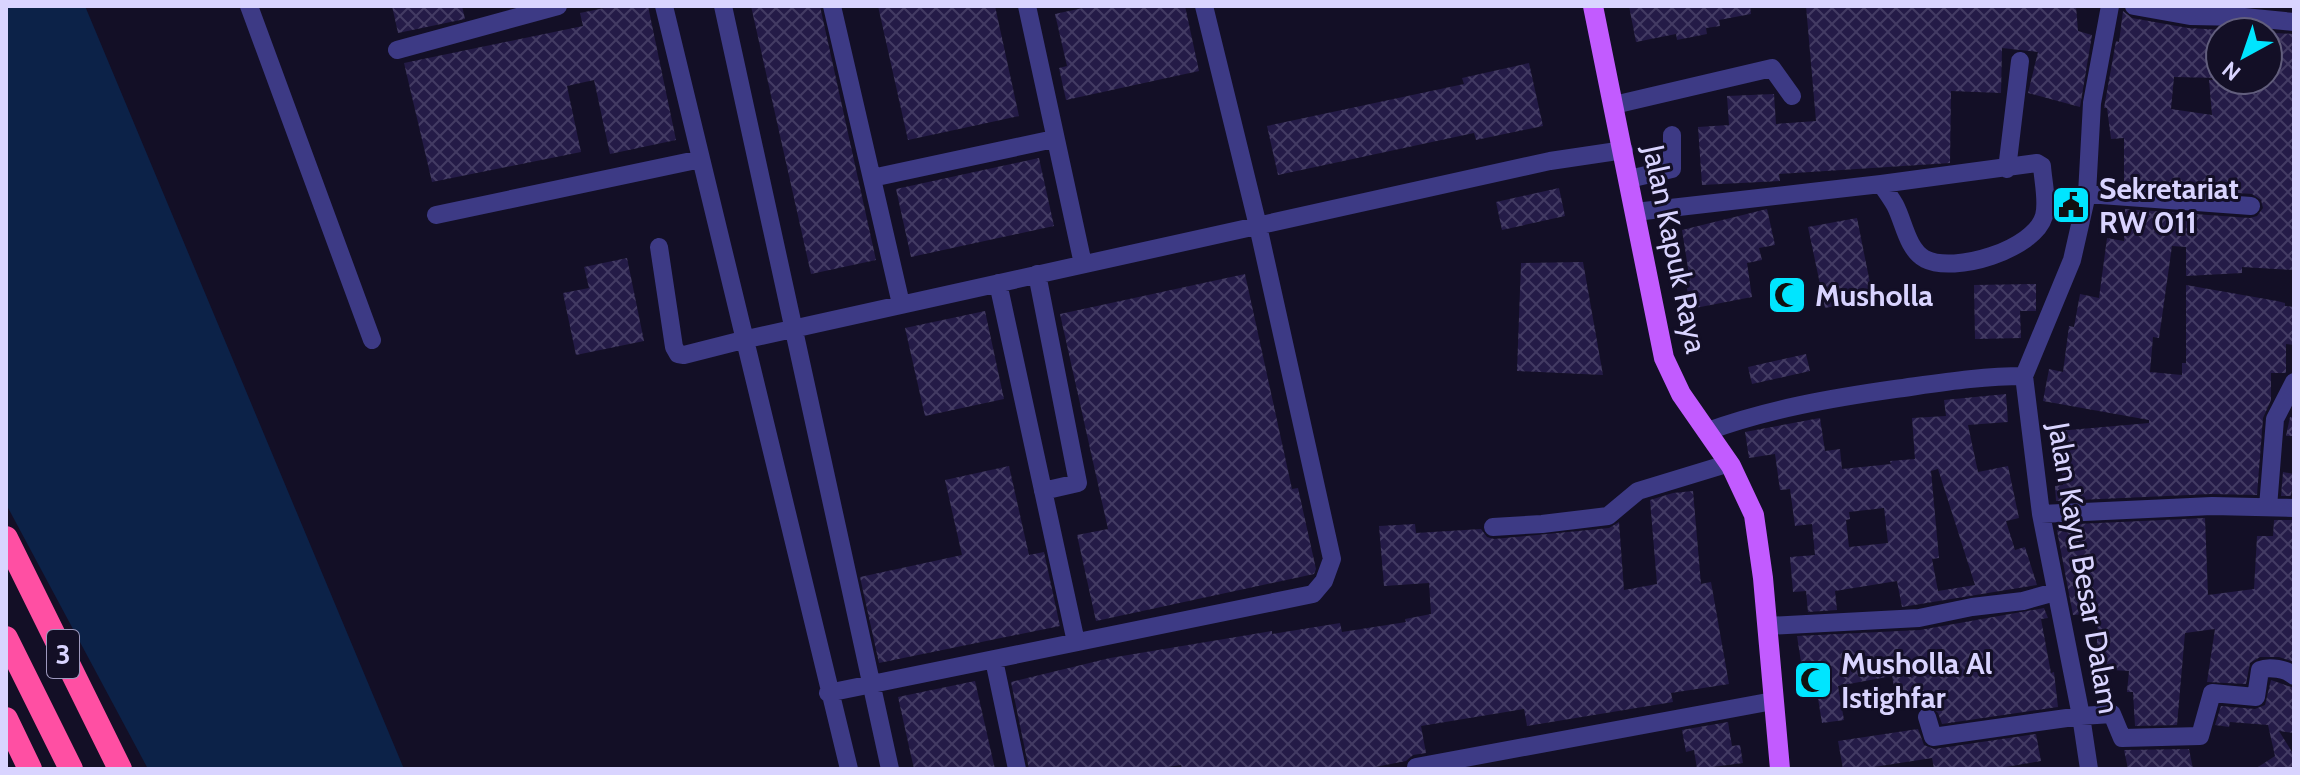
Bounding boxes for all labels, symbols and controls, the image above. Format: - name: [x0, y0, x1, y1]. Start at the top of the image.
- north arrow: [2204, 16, 2284, 96]
- text: N: [2217, 56, 2246, 86]
- street label: Jalan Kapuk Raya: [1635, 141, 1715, 357]
- place label: Sekretariat RW 011: [2099, 170, 2239, 241]
- public building icon: Sekretariat RW 011: [2050, 184, 2092, 226]
- mosque icon: Musholla: [1766, 274, 1808, 316]
- place label: Musholla: [1815, 277, 1933, 314]
- street label: Jalan Kayu Besar Dalam: [2040, 418, 2128, 717]
- road number: 3: [47, 630, 79, 678]
- place label: Musholla Al Istighfar: [1841, 645, 1992, 716]
- mosque icon: Musholla Al Istighfar: [1792, 659, 1834, 701]

